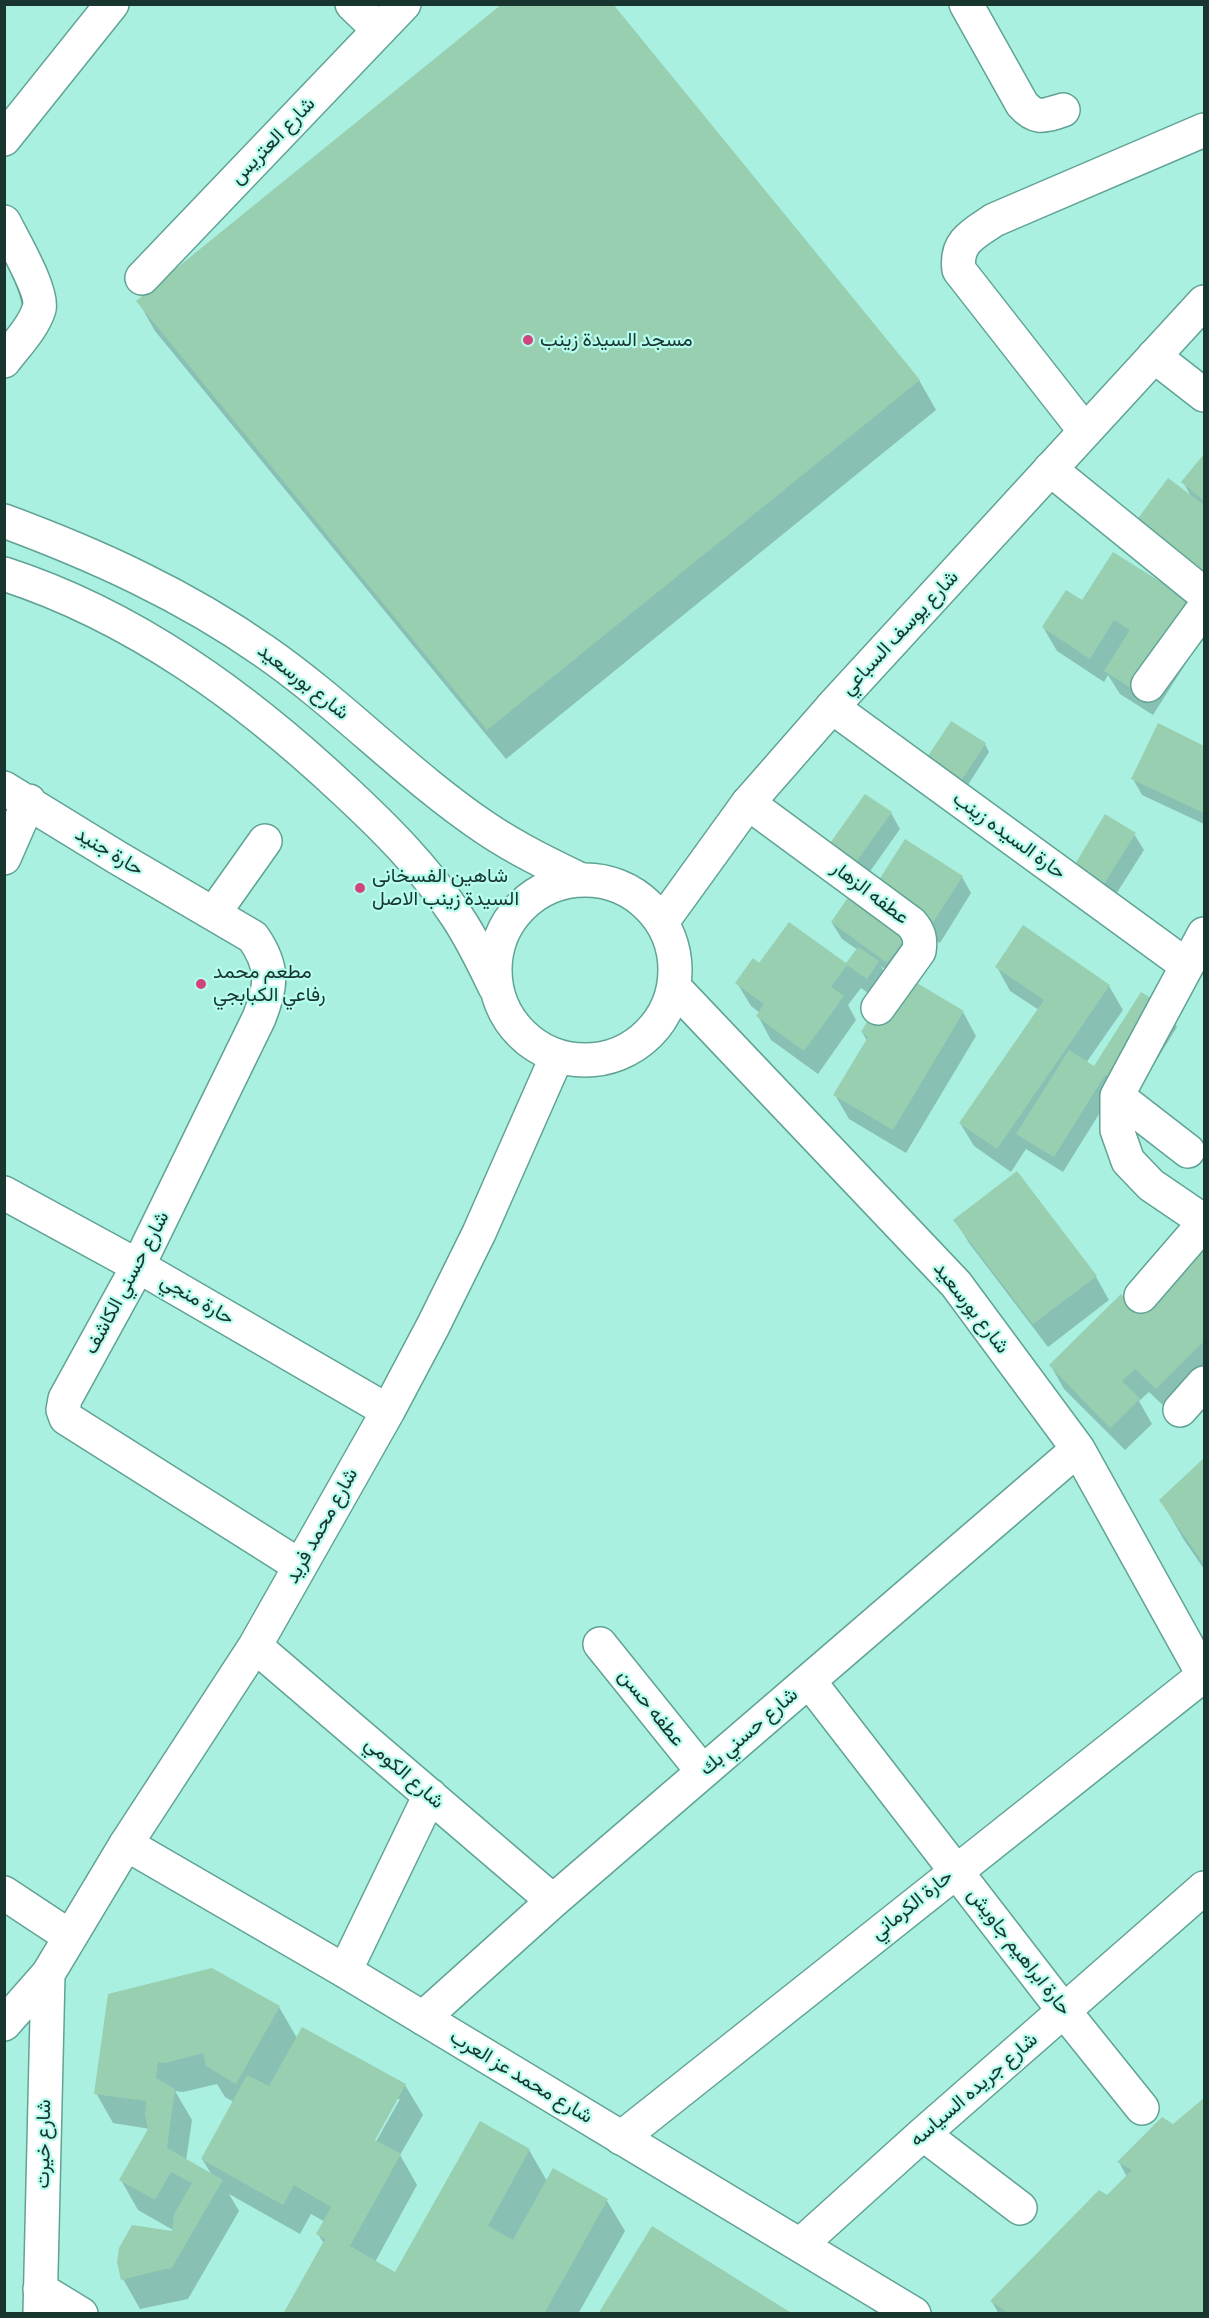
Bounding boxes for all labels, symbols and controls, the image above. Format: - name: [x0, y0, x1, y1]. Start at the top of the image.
- street label: شارع العتريس: [225, 92, 321, 190]
- place label: مسجد السيدة زينب: [540, 328, 693, 352]
- marker: مسجد السيدة زينب: [521, 333, 535, 347]
- street label: شارع يوسف السباعي: [836, 566, 964, 700]
- street label: شارع بورسعيد: [253, 639, 353, 725]
- street label: حارة السيده زينب: [948, 787, 1070, 885]
- street label: حارة جنيد: [71, 822, 147, 882]
- street label: عطفه الزهار: [827, 856, 913, 930]
- place label: شاهين الفسخانى السيدة زينب الاصل: [372, 864, 519, 911]
- marker: شاهين الفسخانى السيدة زينب الاصل: [353, 881, 367, 895]
- place label: مطعم محمد رفاعي الكبابجي: [213, 960, 326, 1007]
- marker: مطعم محمد رفاعي الكبابجي: [194, 977, 208, 991]
- street label: شارع حسني الكاشف: [79, 1207, 175, 1359]
- street label: شارع بورسعيد: [928, 1258, 1014, 1358]
- street label: حارة منجي: [156, 1269, 238, 1331]
- street label: شارع محمد فريد: [280, 1464, 364, 1588]
- street label: عطفه حسن: [612, 1664, 690, 1752]
- street label: شارع حسني بك: [695, 1683, 803, 1781]
- street label: شارع الكومي: [359, 1732, 449, 1814]
- street label: حارة الكرماني: [866, 1865, 958, 1945]
- street label: حارة ابراهيم جاويش: [962, 1884, 1076, 2020]
- street label: شارع محمد عز العرب: [445, 2025, 597, 2129]
- street label: شارع جريده السياسه: [905, 2028, 1043, 2152]
- street label: شارع خيرت: [31, 2099, 57, 2189]

